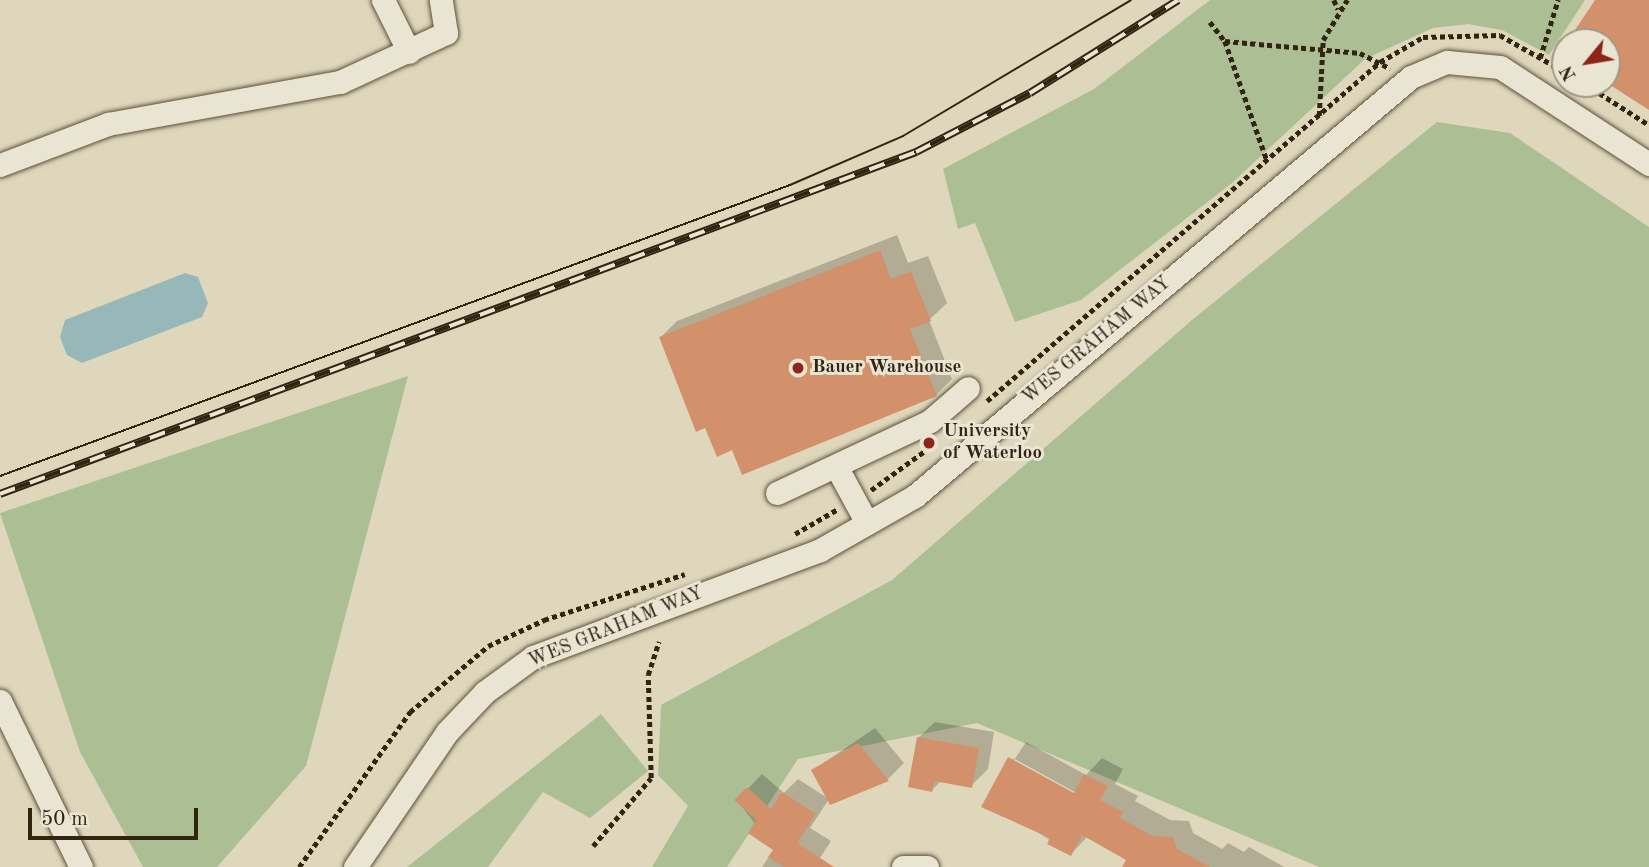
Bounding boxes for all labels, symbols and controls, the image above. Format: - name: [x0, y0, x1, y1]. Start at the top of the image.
- north arrow: [1551, 28, 1621, 98]
- text: N: [1557, 62, 1581, 84]
- street label: WES GRAHAM WAY: [1018, 272, 1176, 410]
- place label: Bauer Warehouse: [812, 357, 961, 379]
- marker: Bauer Warehouse: [790, 360, 806, 376]
- place label: University of Waterloo: [943, 421, 1042, 465]
- marker: University of Waterloo: [921, 435, 937, 451]
- street label: WES GRAHAM WAY: [525, 582, 707, 674]
- scale bar: [32, 794, 201, 838]
- text: 50 m: [41, 809, 88, 830]

